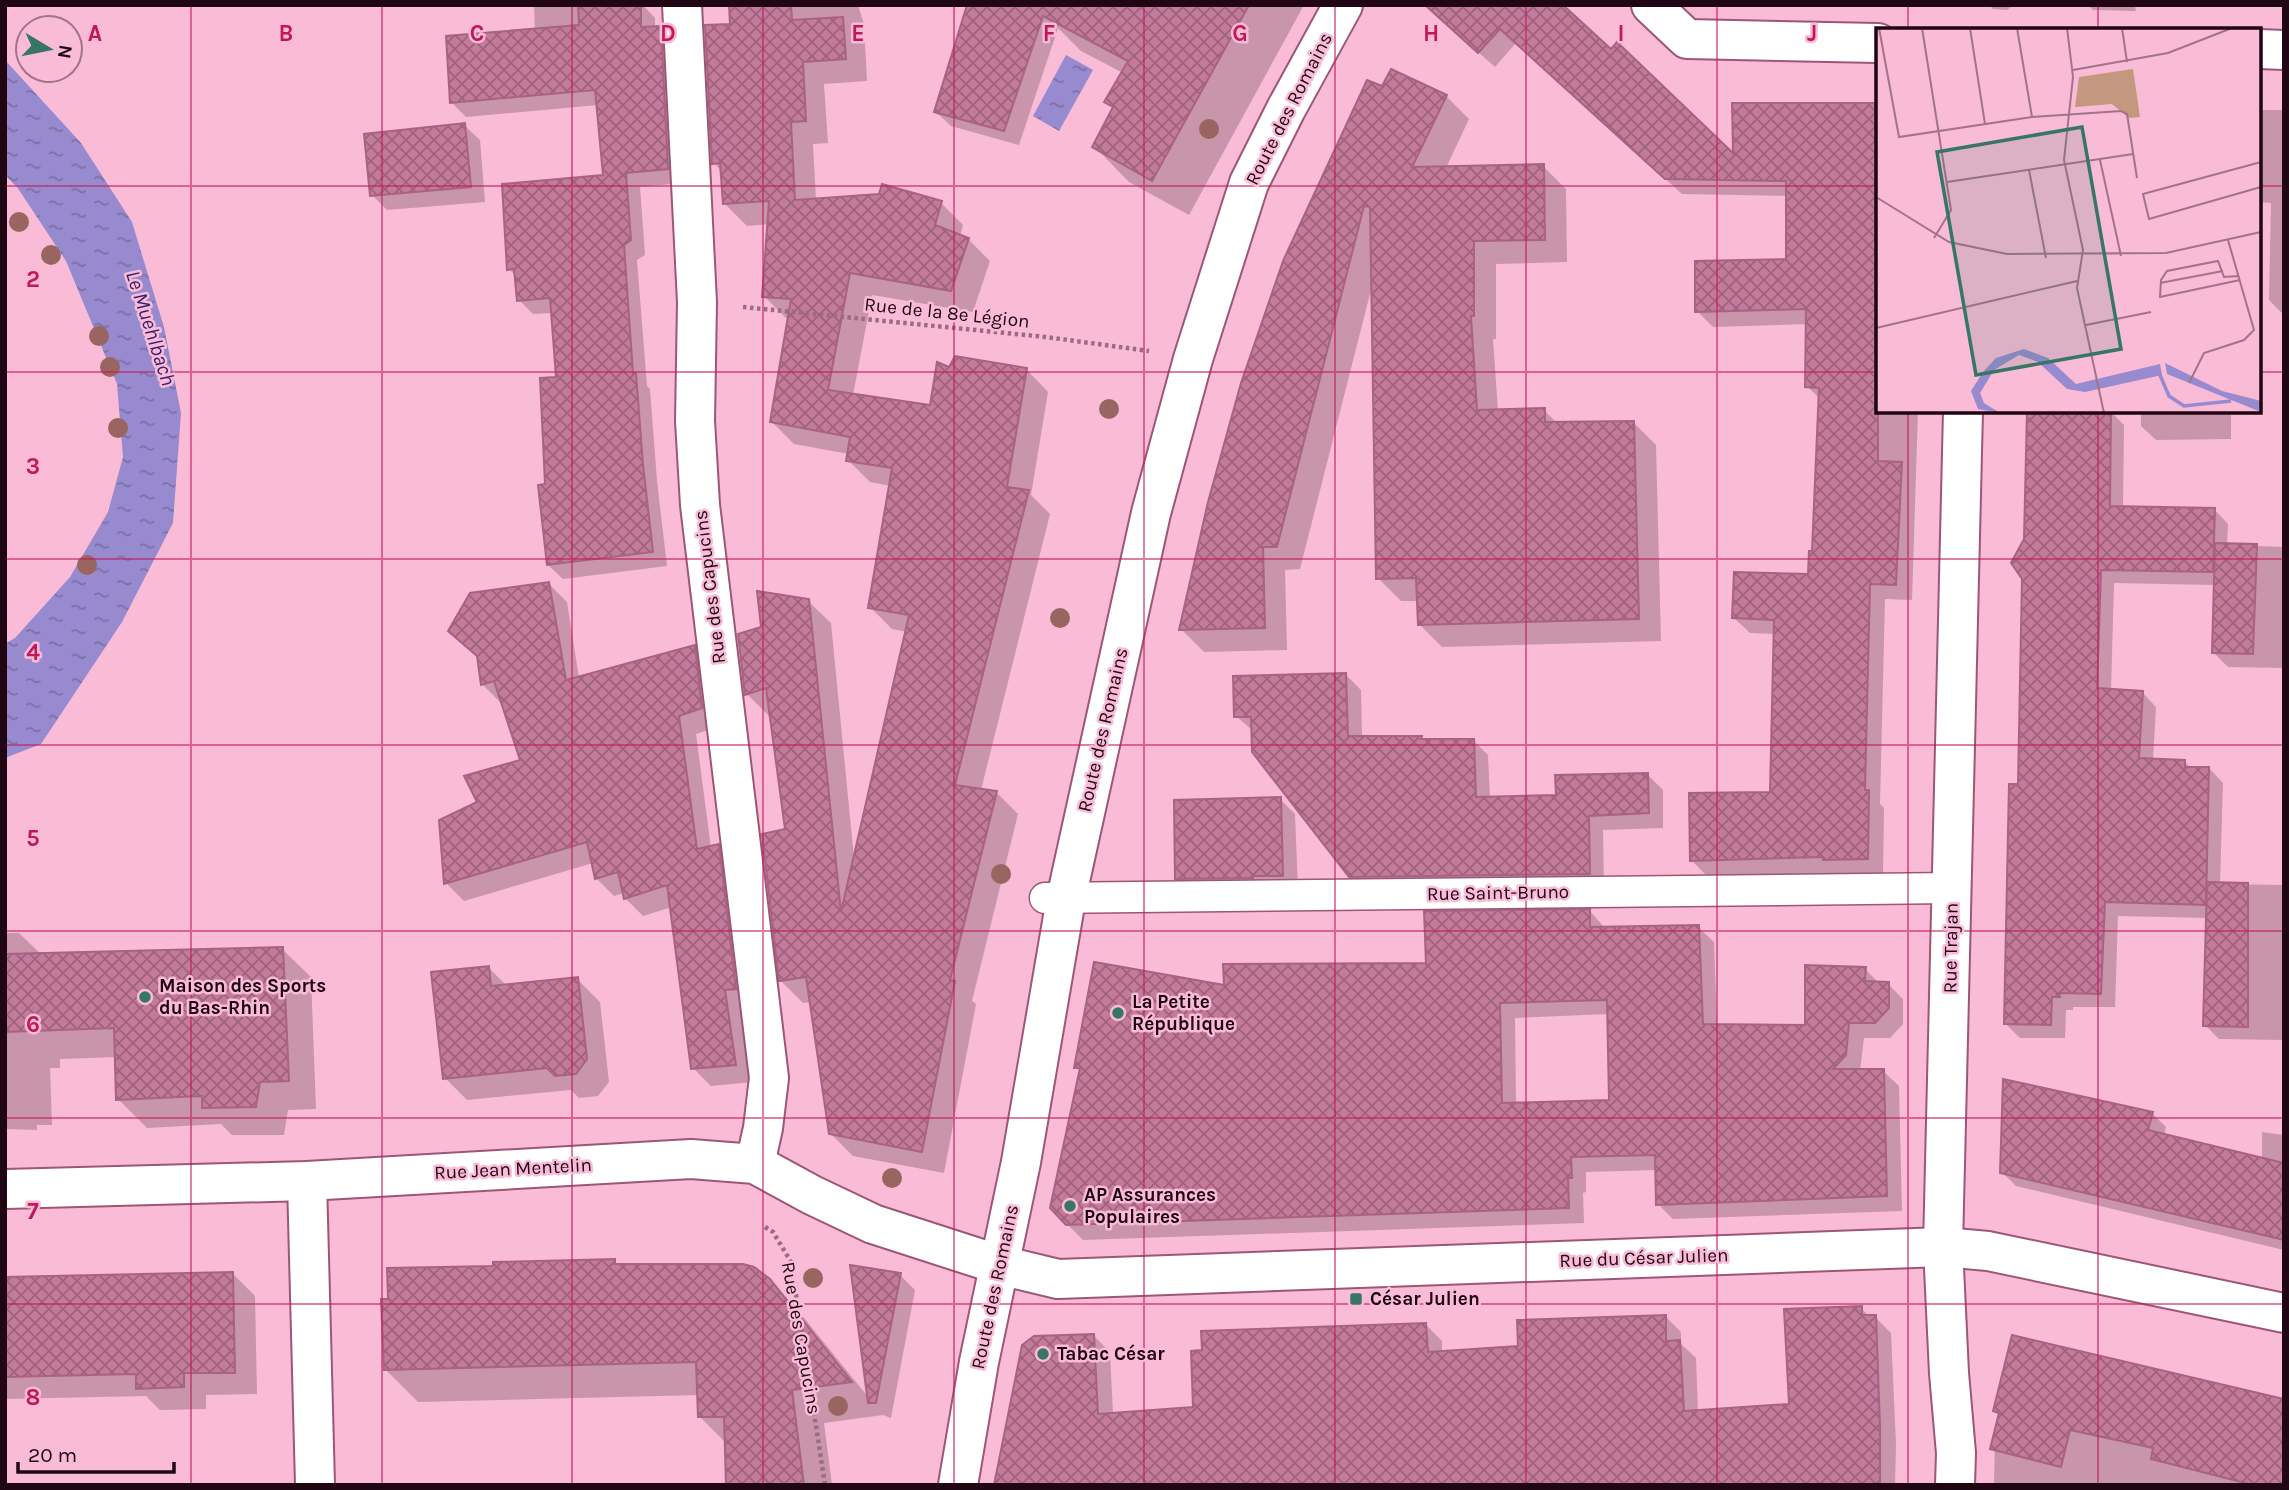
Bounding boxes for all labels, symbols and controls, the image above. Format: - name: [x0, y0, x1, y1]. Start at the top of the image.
- north arrow: [14, 14, 84, 84]
- text: A: [88, 20, 102, 47]
- text: B: [279, 20, 293, 47]
- text: C: [470, 20, 484, 47]
- text: D: [660, 20, 676, 47]
- text: E: [851, 20, 865, 47]
- text: F: [1043, 20, 1055, 47]
- text: G: [1232, 20, 1248, 47]
- text: H: [1423, 20, 1439, 47]
- text: I: [1617, 20, 1625, 47]
- text: J: [1807, 20, 1817, 47]
- inset map: [1876, 28, 2261, 413]
- street label: Route des Romains: [1241, 29, 1337, 189]
- text: N: [53, 43, 77, 60]
- text: 2: [26, 266, 40, 293]
- water label: Le Muehlbach: [121, 267, 181, 389]
- street label: Rue de la 8e Légion: [863, 293, 1031, 333]
- text: 3: [26, 453, 40, 480]
- street label: Rue des Capucins: [690, 509, 730, 665]
- text: 4: [26, 639, 40, 666]
- street label: Route des Romains: [1073, 646, 1133, 814]
- text: 5: [26, 825, 40, 852]
- street label: Rue Saint-Bruno: [1427, 881, 1569, 905]
- street label: Rue Trajan: [1939, 902, 1963, 994]
- place label: Maison des Sports du Bas-Rhin: [159, 975, 326, 1019]
- marker: Maison des Sports du Bas-Rhin: [137, 989, 153, 1005]
- place label: La Petite République: [1132, 991, 1235, 1035]
- marker: La Petite République: [1110, 1005, 1126, 1021]
- text: 6: [26, 1011, 40, 1038]
- street label: Rue Jean Mentelin: [434, 1154, 592, 1184]
- place label: AP Assurances Populaires: [1084, 1184, 1216, 1228]
- text: 7: [27, 1198, 39, 1225]
- marker: AP Assurances Populaires: [1062, 1198, 1078, 1214]
- street label: Route des Romains: [967, 1203, 1023, 1371]
- street label: Rue du César Julien: [1559, 1244, 1729, 1272]
- street label: Rue des Capucins: [777, 1260, 825, 1416]
- place label: César Julien: [1370, 1288, 1480, 1310]
- marker: César Julien: [1348, 1291, 1364, 1307]
- place label: Tabac César: [1057, 1343, 1165, 1365]
- marker: Tabac César: [1035, 1346, 1051, 1362]
- text: 8: [26, 1384, 40, 1411]
- scale bar: [18, 1430, 173, 1474]
- text: 20 m: [28, 1443, 77, 1467]

